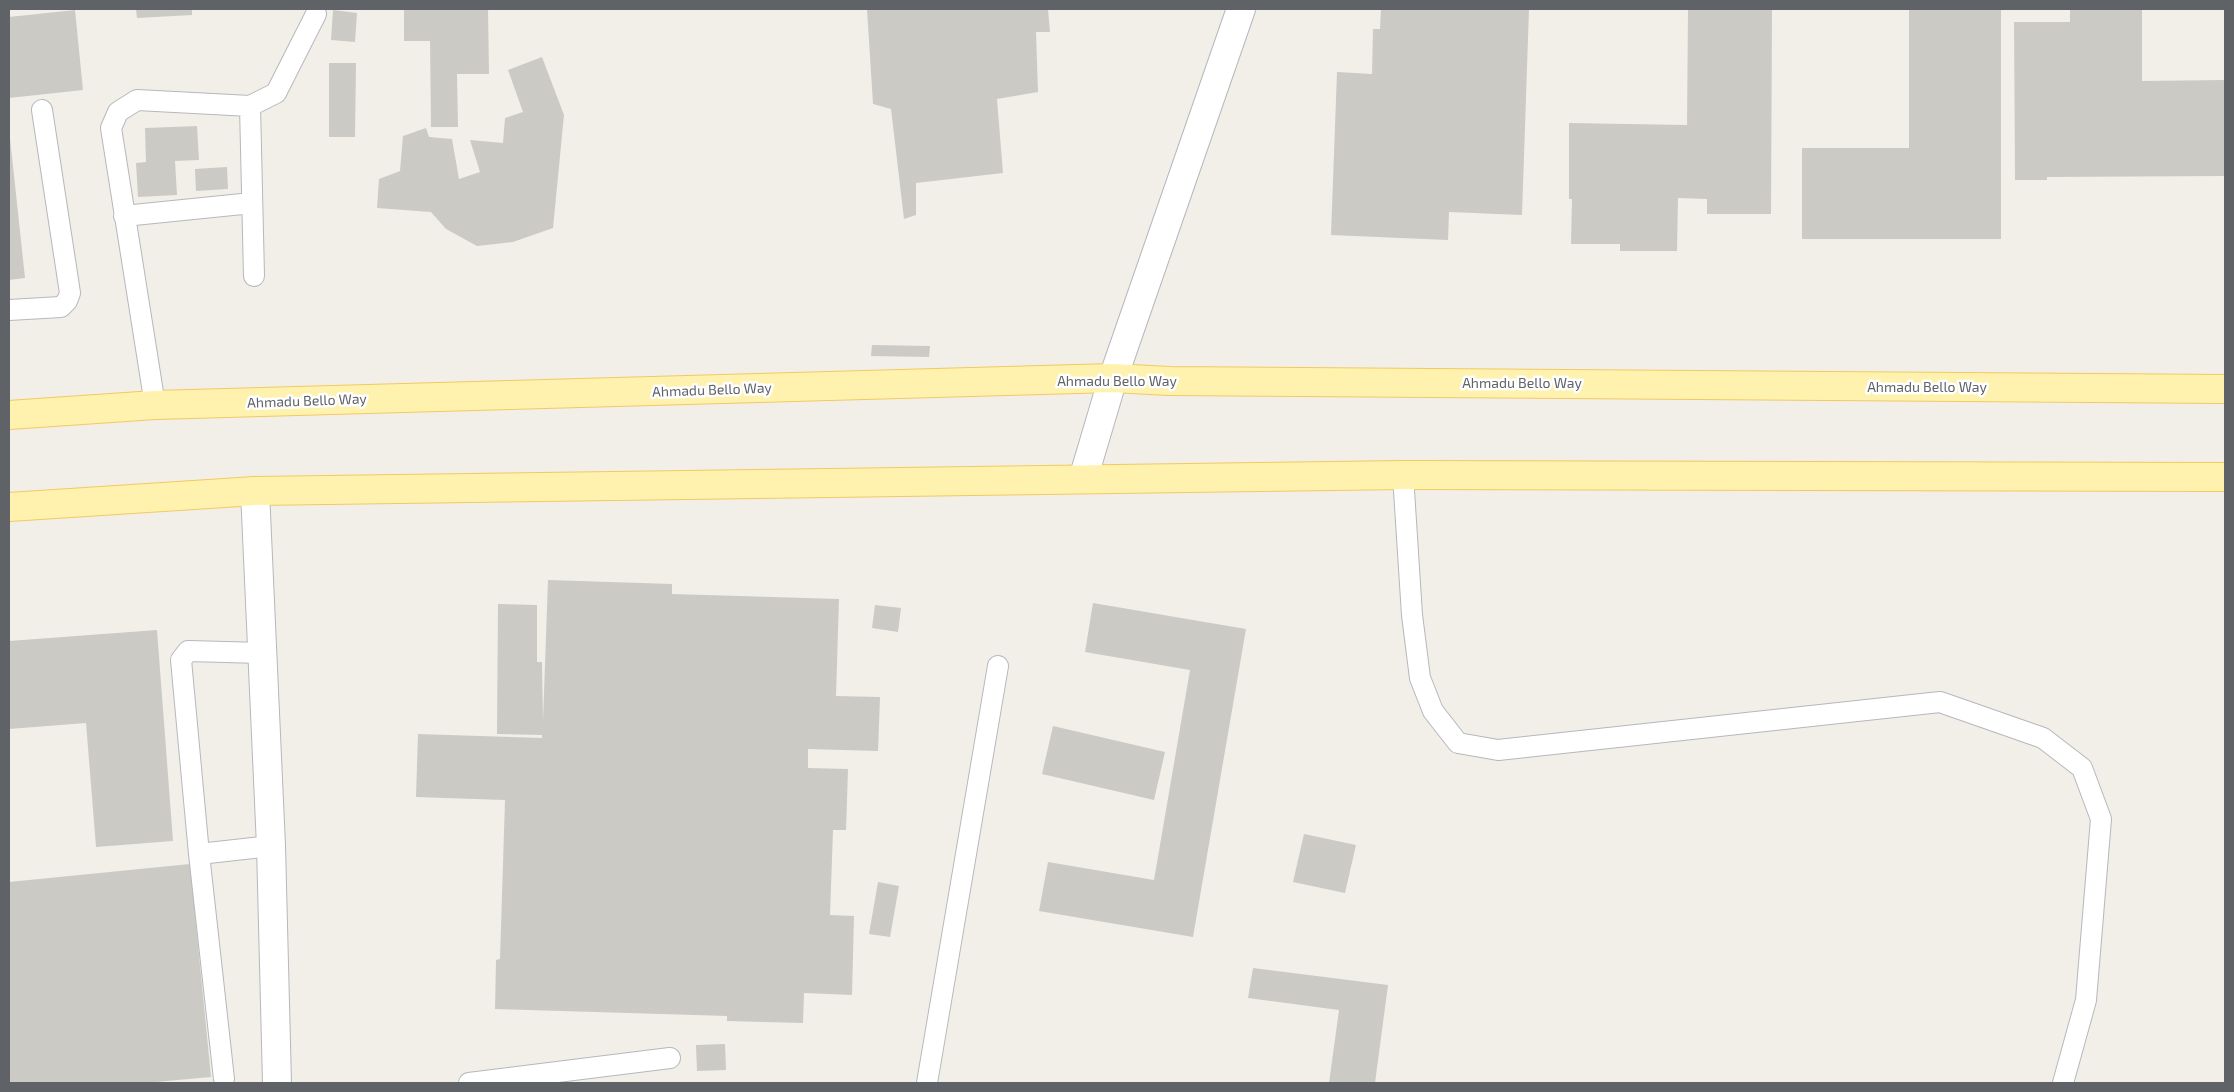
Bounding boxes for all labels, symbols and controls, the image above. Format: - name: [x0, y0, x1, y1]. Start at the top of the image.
- street label: Ahmadu Bello Way: [1057, 373, 1177, 389]
- street label: Ahmadu Bello Way: [1462, 375, 1582, 391]
- street label: Ahmadu Bello Way: [1867, 379, 1987, 395]
- street label: Ahmadu Bello Way: [652, 380, 772, 400]
- street label: Ahmadu Bello Way: [247, 391, 367, 411]

